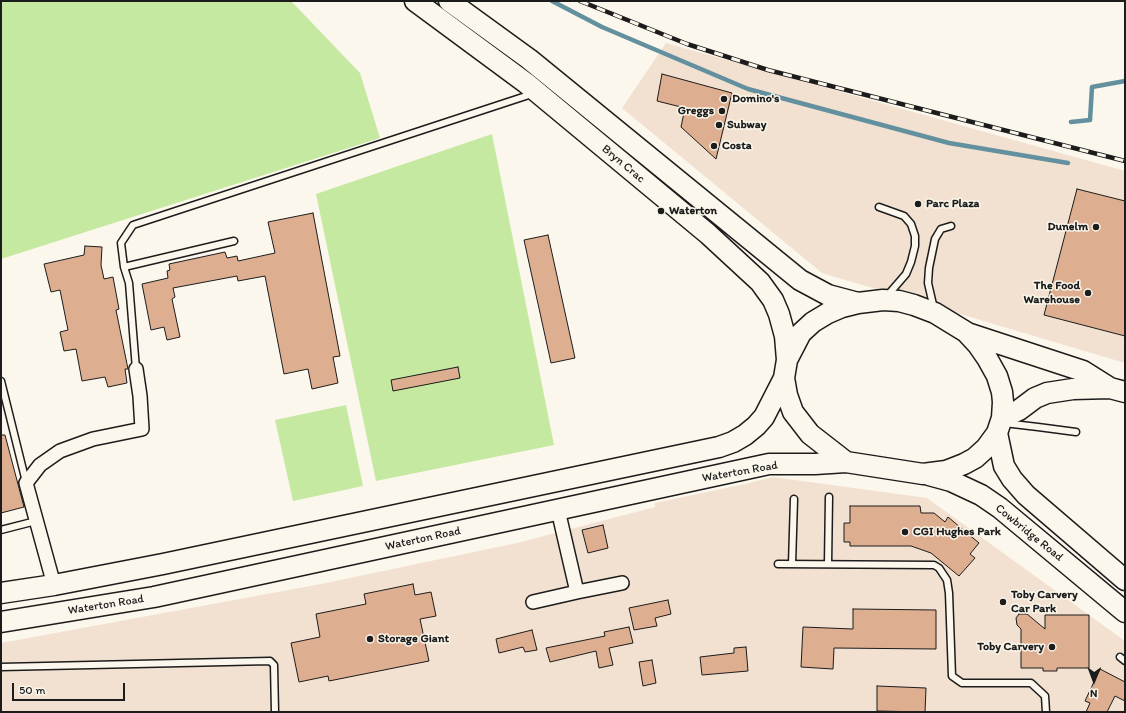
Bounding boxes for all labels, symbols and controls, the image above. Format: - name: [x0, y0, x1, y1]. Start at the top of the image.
- place label: Domino's: [732, 92, 779, 106]
- marker: Domino's: [719, 94, 729, 104]
- place label: Greggs: [678, 104, 714, 118]
- marker: Greggs: [717, 106, 727, 116]
- place label: Subway: [727, 118, 766, 132]
- marker: Subway: [714, 120, 724, 130]
- place label: Costa: [722, 139, 752, 153]
- marker: Costa: [709, 141, 719, 151]
- street label: Bryn Crac: [599, 142, 647, 186]
- place label: Parc Plaza: [926, 197, 980, 211]
- marker: Parc Plaza: [913, 199, 923, 209]
- place label: Waterton: [669, 204, 717, 218]
- marker: Waterton: [656, 206, 666, 216]
- place label: Dunelm: [1047, 220, 1088, 234]
- marker: Dunelm: [1091, 222, 1101, 232]
- place label: The Food Warehouse: [1023, 279, 1080, 307]
- marker: The Food Warehouse: [1083, 288, 1093, 298]
- street label: Waterton Road: [701, 458, 779, 486]
- street label: Cowbridge Road: [992, 501, 1066, 565]
- street label: Waterton Road: [384, 524, 462, 554]
- place label: CGI Hughes Park: [913, 525, 1001, 539]
- marker: CGI Hughes Park: [900, 527, 910, 537]
- place label: Toby Carvery Car Park: [1011, 588, 1078, 616]
- street label: Waterton Road: [67, 592, 145, 618]
- marker: Toby Carvery Car Park: [998, 597, 1008, 607]
- place label: Storage Giant: [378, 632, 449, 646]
- marker: Storage Giant: [365, 634, 375, 644]
- place label: Toby Carvery: [977, 640, 1044, 654]
- marker: Toby Carvery: [1047, 642, 1057, 652]
- north arrow: [1074, 661, 1114, 701]
- scale bar: [14, 675, 127, 701]
- text: 50 m: [19, 683, 45, 697]
- text: N: [1090, 687, 1098, 700]

